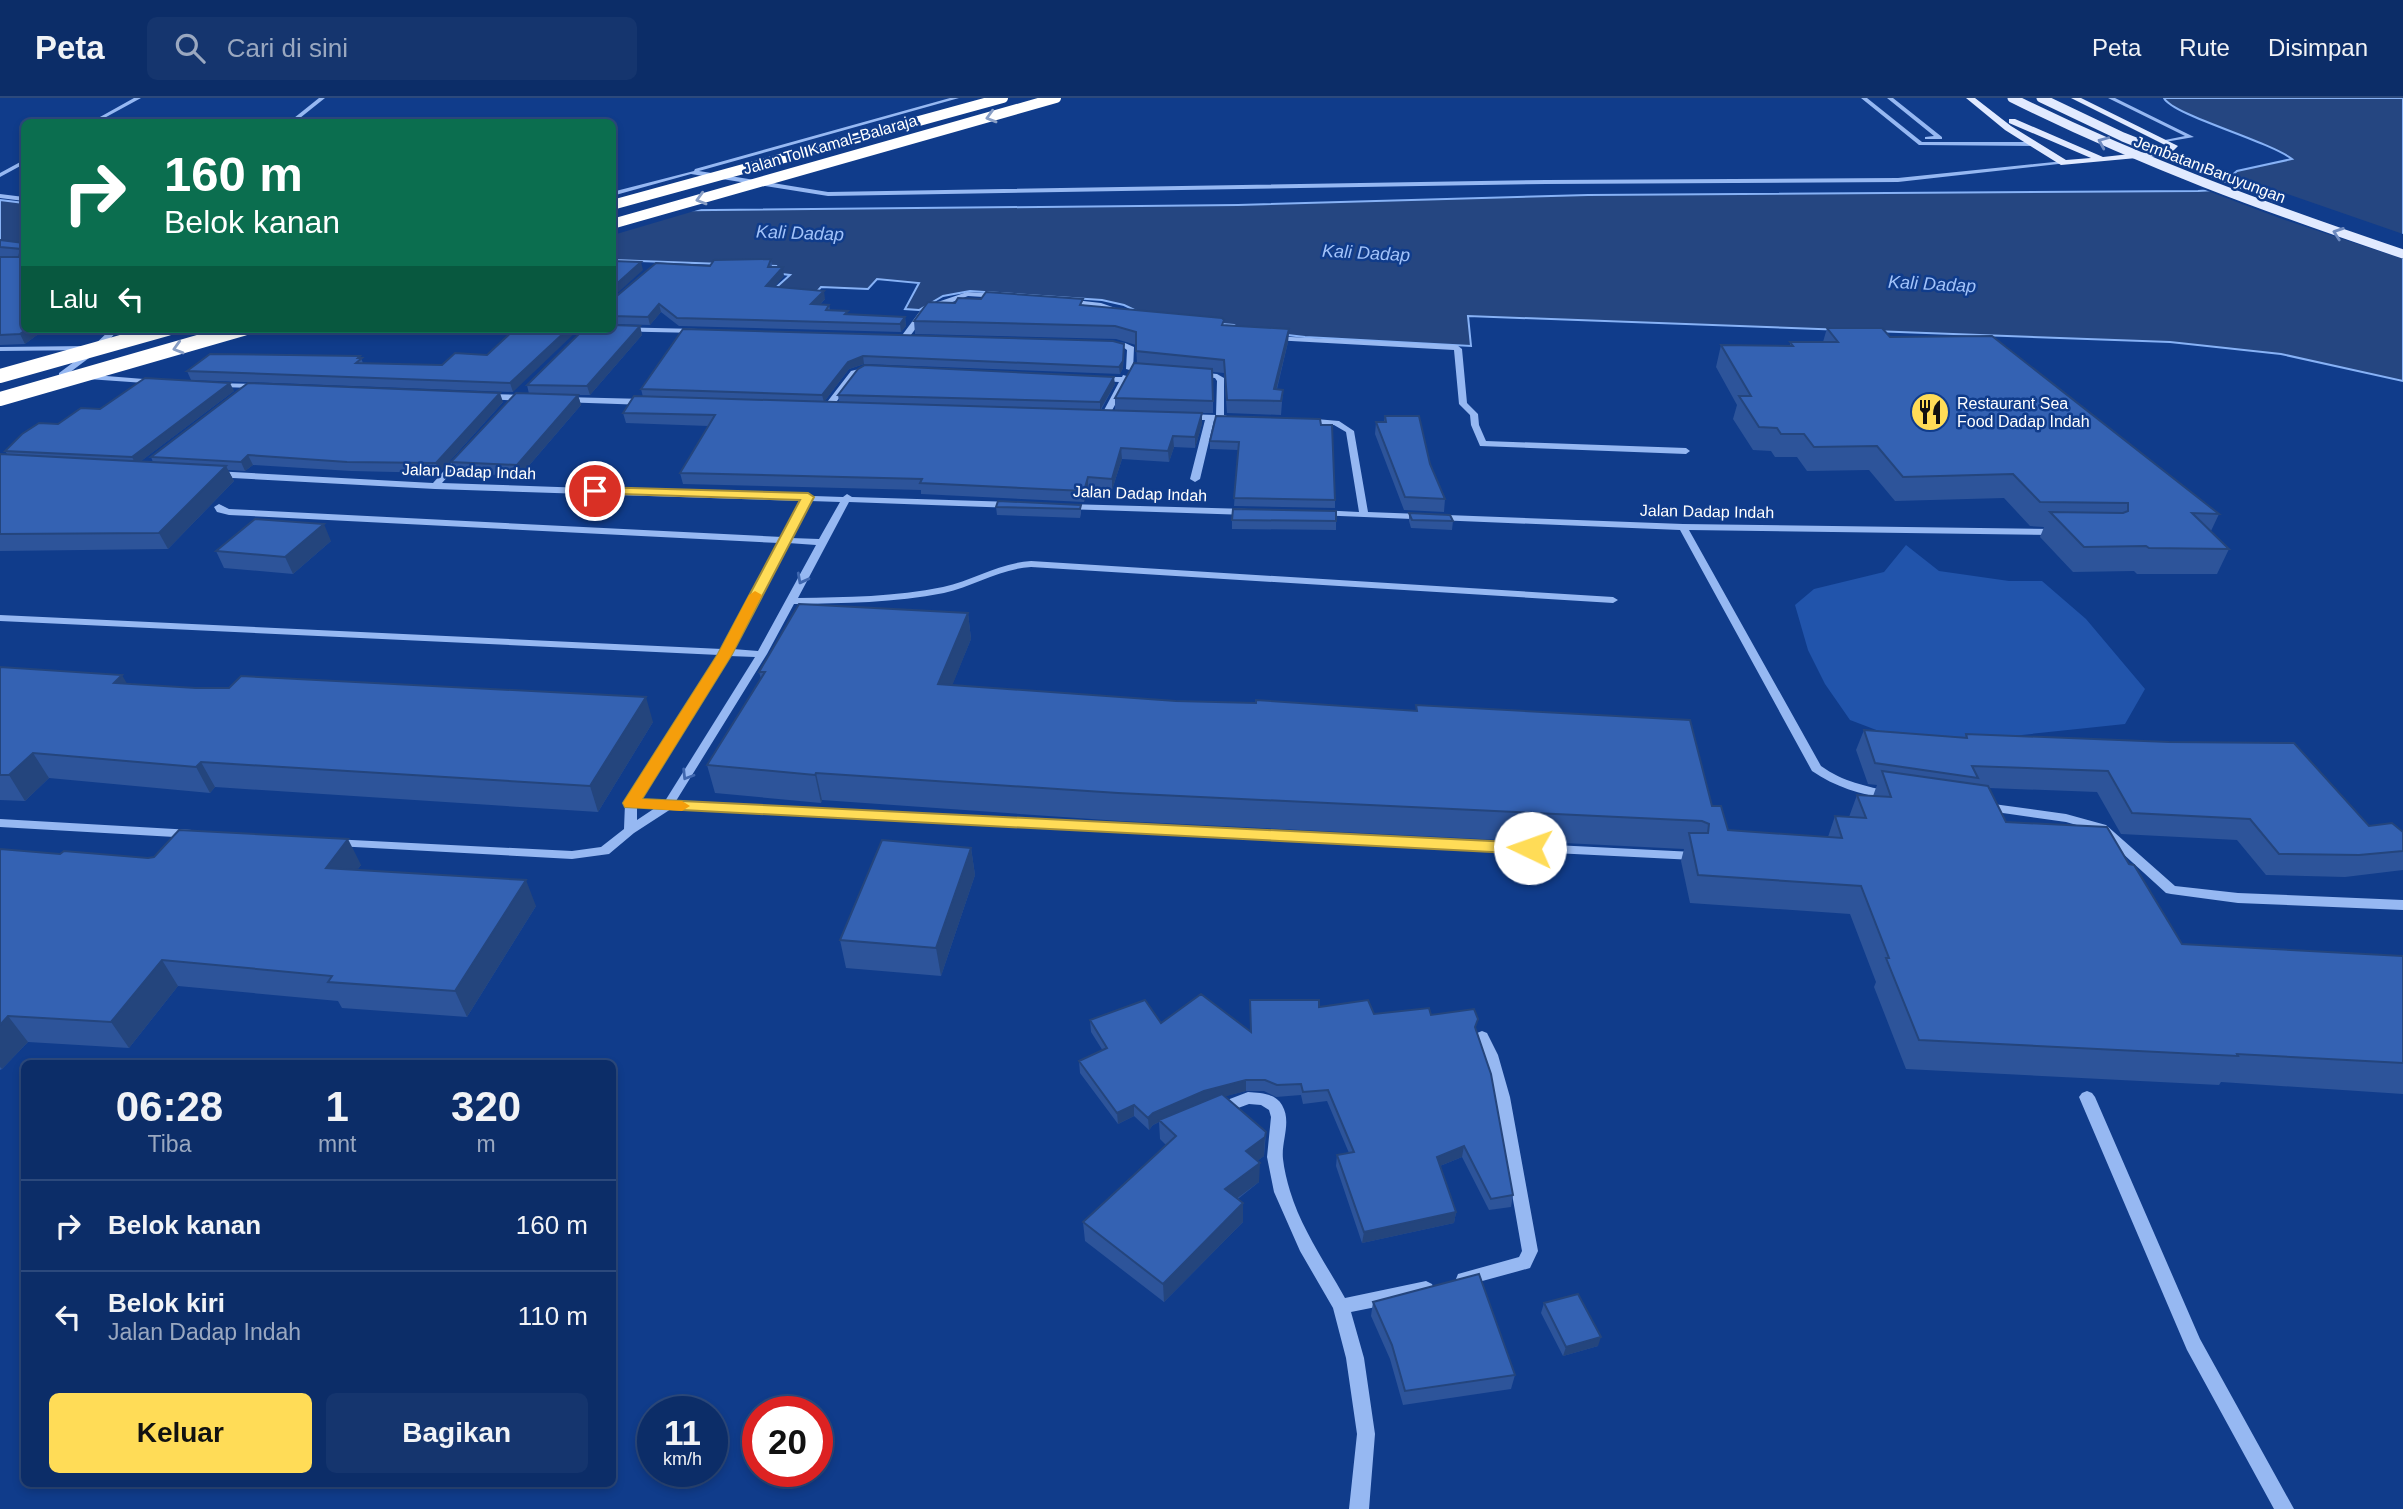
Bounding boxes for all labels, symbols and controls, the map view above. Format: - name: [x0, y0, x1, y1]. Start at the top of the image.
- search box: [147, 17, 637, 80]
- text: Peta: [35, 29, 105, 66]
- icon: search: [171, 29, 209, 67]
- text: Cari di sini: [227, 33, 348, 63]
- text: Peta: [2092, 34, 2141, 61]
- text: Rute: [2179, 34, 2230, 61]
- text: Disimpan: [2268, 34, 2368, 61]
- one-way arrow: [985, 109, 997, 123]
- street label: Jalan Tol Kamal–Balaraja: [741, 111, 919, 177]
- street label: Jembatan Baruyungan: [2132, 133, 2288, 206]
- one-way arrow: [2098, 136, 2110, 150]
- icon: right: [49, 147, 140, 238]
- text: 160 m: [164, 147, 303, 201]
- one-way arrow: [695, 190, 707, 205]
- text: Belok kanan: [164, 204, 340, 240]
- water label: Kali Dadap: [756, 221, 844, 245]
- one-way arrow: [2333, 226, 2345, 241]
- water label: Kali Dadap: [1322, 241, 1410, 265]
- water label: Kali Dadap: [1888, 272, 1976, 296]
- icon: left: [112, 280, 150, 318]
- text: Lalu: [49, 284, 98, 314]
- one-way arrow: [172, 339, 184, 354]
- restaurant icon: Restaurant Sea Food Dadap Indah: [1909, 391, 1951, 433]
- place label: Restaurant Sea Food Dadap Indah: [1957, 395, 2090, 430]
- street label: Jalan Dadap Indah: [402, 461, 536, 482]
- pin: [565, 461, 625, 521]
- icon: arrive: [576, 472, 614, 510]
- street label: Jalan Dadap Indah: [1073, 483, 1207, 504]
- street label: Jalan Dadap Indah: [1640, 502, 1774, 521]
- one-way arrow: [797, 572, 811, 584]
- one-way arrow: [683, 767, 696, 780]
- position arrow: [1493, 811, 1567, 885]
- text: 06:28: [116, 1083, 223, 1130]
- text: 1: [325, 1083, 349, 1130]
- text: 320: [451, 1083, 521, 1130]
- text: Tiba: [148, 1131, 191, 1157]
- text: mnt: [318, 1131, 356, 1157]
- text: m: [477, 1131, 496, 1157]
- icon: right: [49, 1207, 87, 1245]
- text: Belok kanan: [108, 1210, 261, 1240]
- text: 160 m: [516, 1210, 588, 1240]
- text: Belok kiri: [108, 1288, 225, 1318]
- icon: left: [49, 1298, 87, 1336]
- text: 110 m: [518, 1301, 588, 1331]
- text: Jalan Dadap Indah: [108, 1319, 301, 1345]
- button: Keluar: [49, 1393, 312, 1473]
- button: Bagikan: [326, 1393, 588, 1473]
- speed limit sign: 20: [742, 1396, 833, 1487]
- text: 11: [664, 1413, 701, 1452]
- text: km/h: [663, 1449, 702, 1469]

